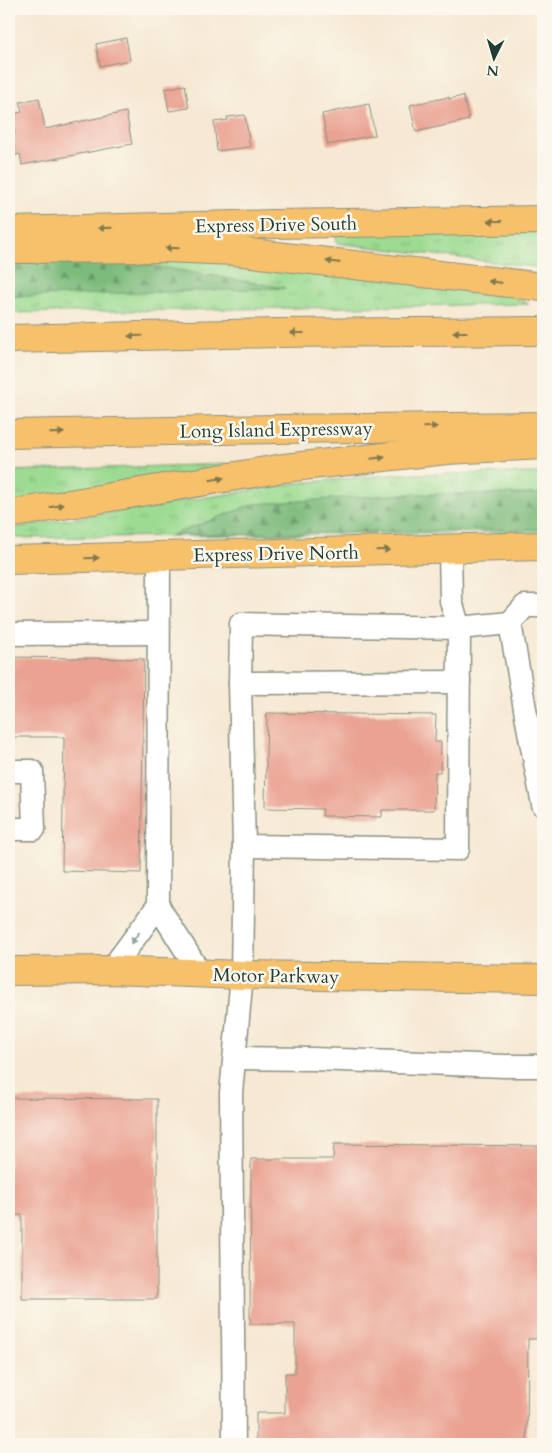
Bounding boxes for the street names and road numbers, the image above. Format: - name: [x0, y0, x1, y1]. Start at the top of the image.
- street label: Express Drive South: [195, 211, 358, 239]
- street label: Long Island Expressway: [179, 415, 373, 445]
- street label: Express Drive North: [193, 540, 360, 568]
- street label: Motor Parkway: [213, 962, 339, 990]

